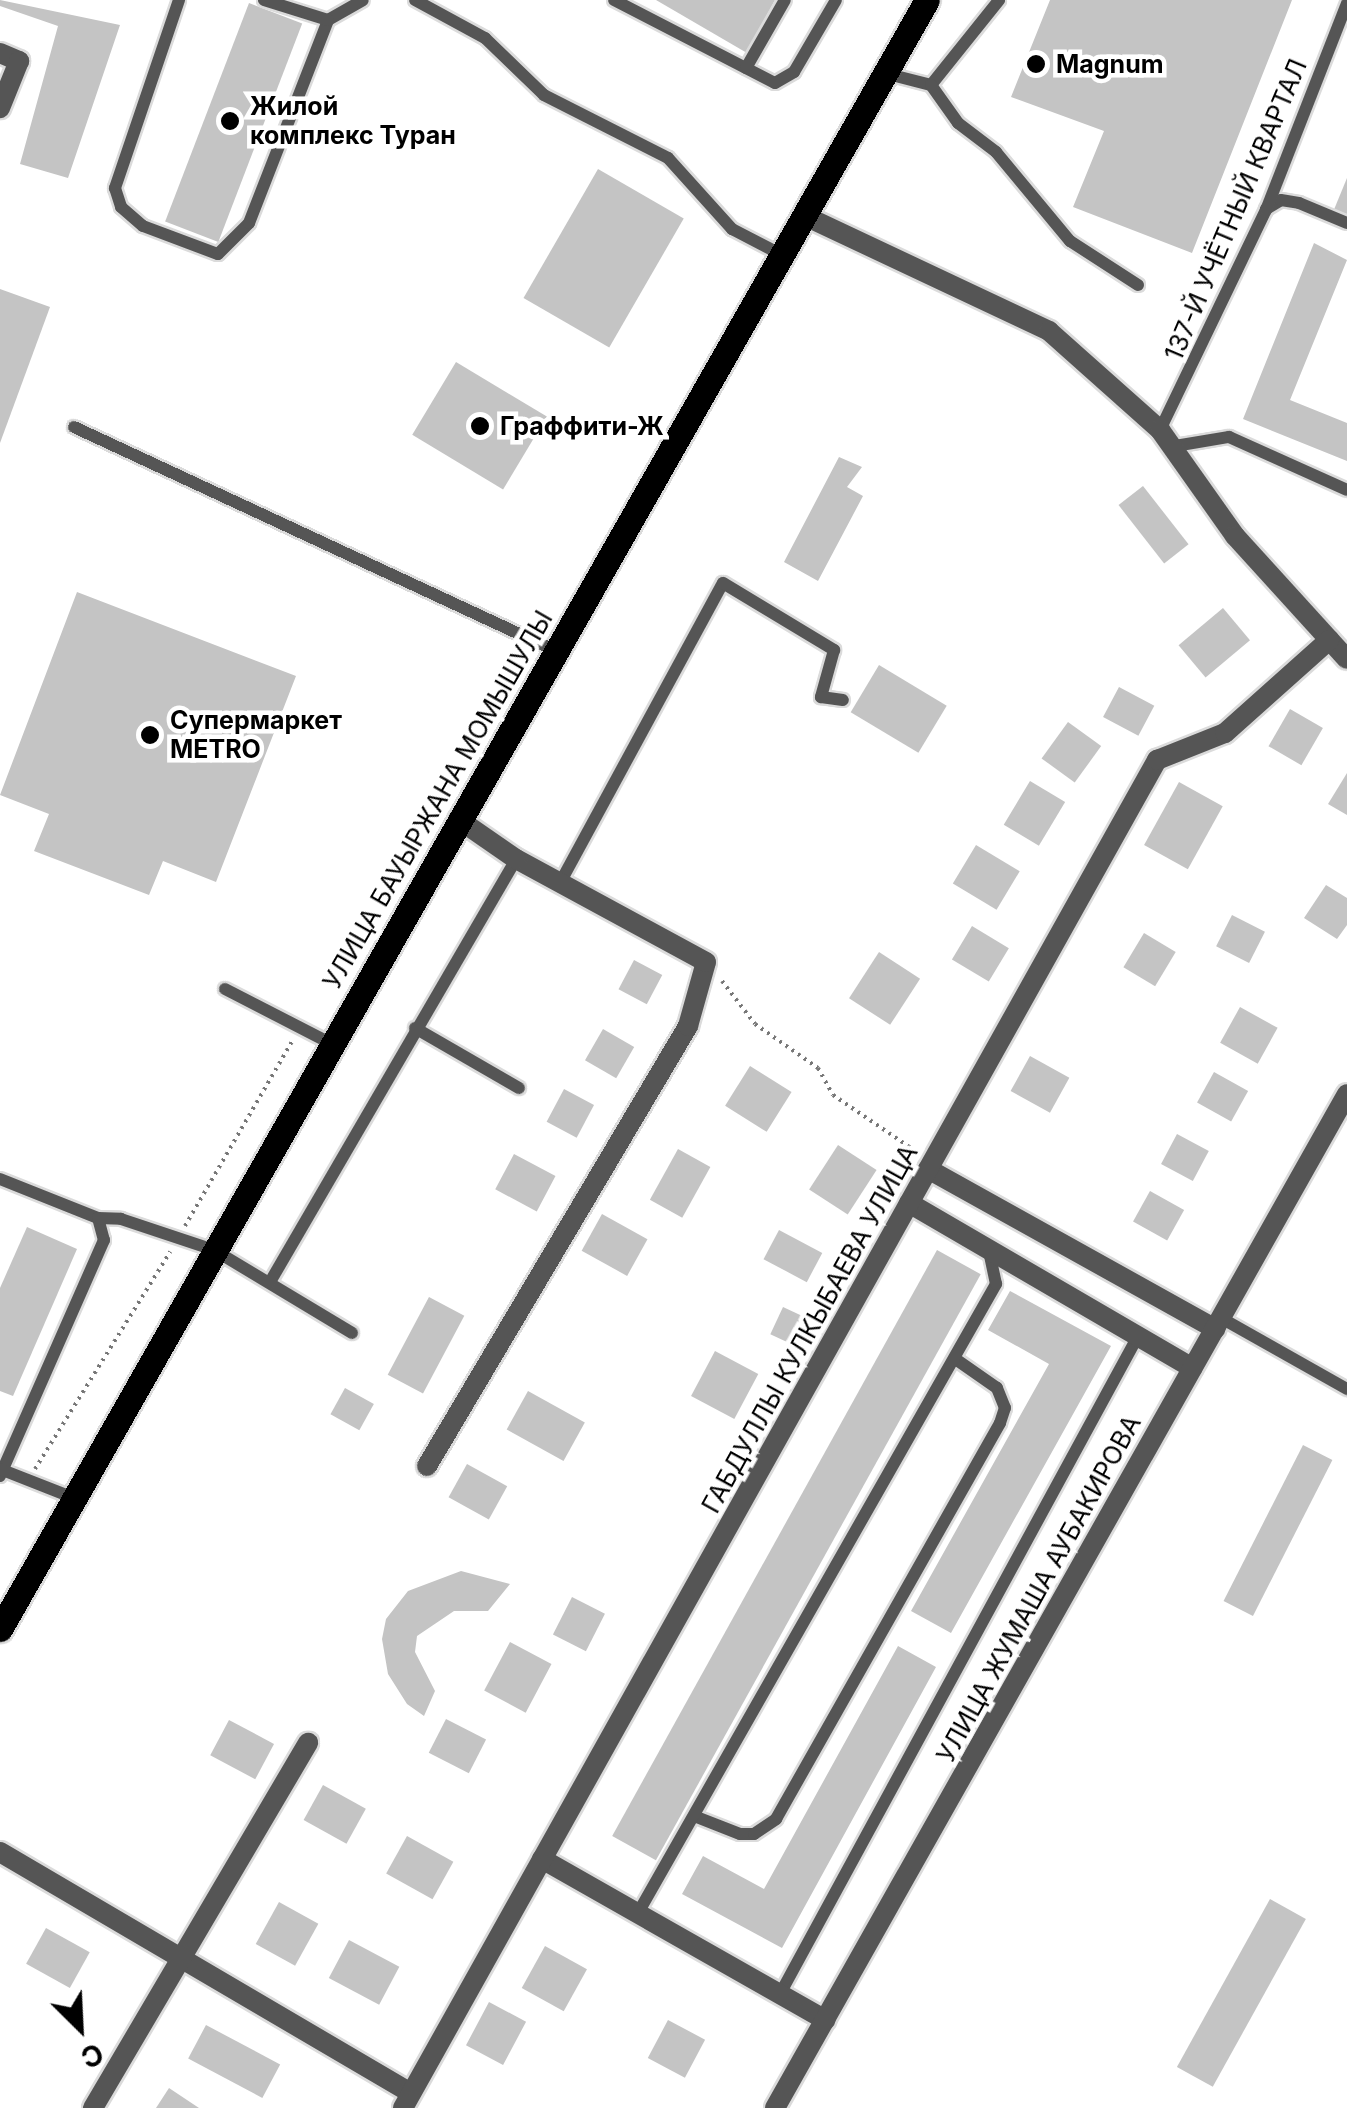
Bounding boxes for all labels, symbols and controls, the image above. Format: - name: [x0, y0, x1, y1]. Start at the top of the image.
- place label: Magnum: [1056, 49, 1164, 79]
- marker: Magnum: [1025, 53, 1047, 75]
- street label: 137-Й УЧЁТНЫЙ КВАРТАЛ: [1159, 55, 1313, 365]
- place label: Жилой комплекс Туран: [250, 92, 456, 151]
- marker: Жилой комплекс Туран: [219, 110, 241, 132]
- place label: Граффити-Ж: [500, 411, 664, 441]
- marker: Граффити-Ж: [469, 415, 491, 437]
- street label: УЛИЦА БАУЫРЖАНА МОМЫШУЛЫ: [317, 605, 559, 995]
- place label: Супермаркет METRO: [170, 706, 342, 765]
- marker: Супермаркет METRO: [139, 724, 161, 746]
- street label: ГАБДУЛЛЫ КУЛКЫБАЕВА УЛИЦА: [696, 1140, 924, 1518]
- street label: УЛИЦА ЖУМАША АУБАКИРОВА: [931, 1410, 1147, 1768]
- north arrow: [30, 1978, 130, 2078]
- text: С: [76, 2036, 109, 2075]

